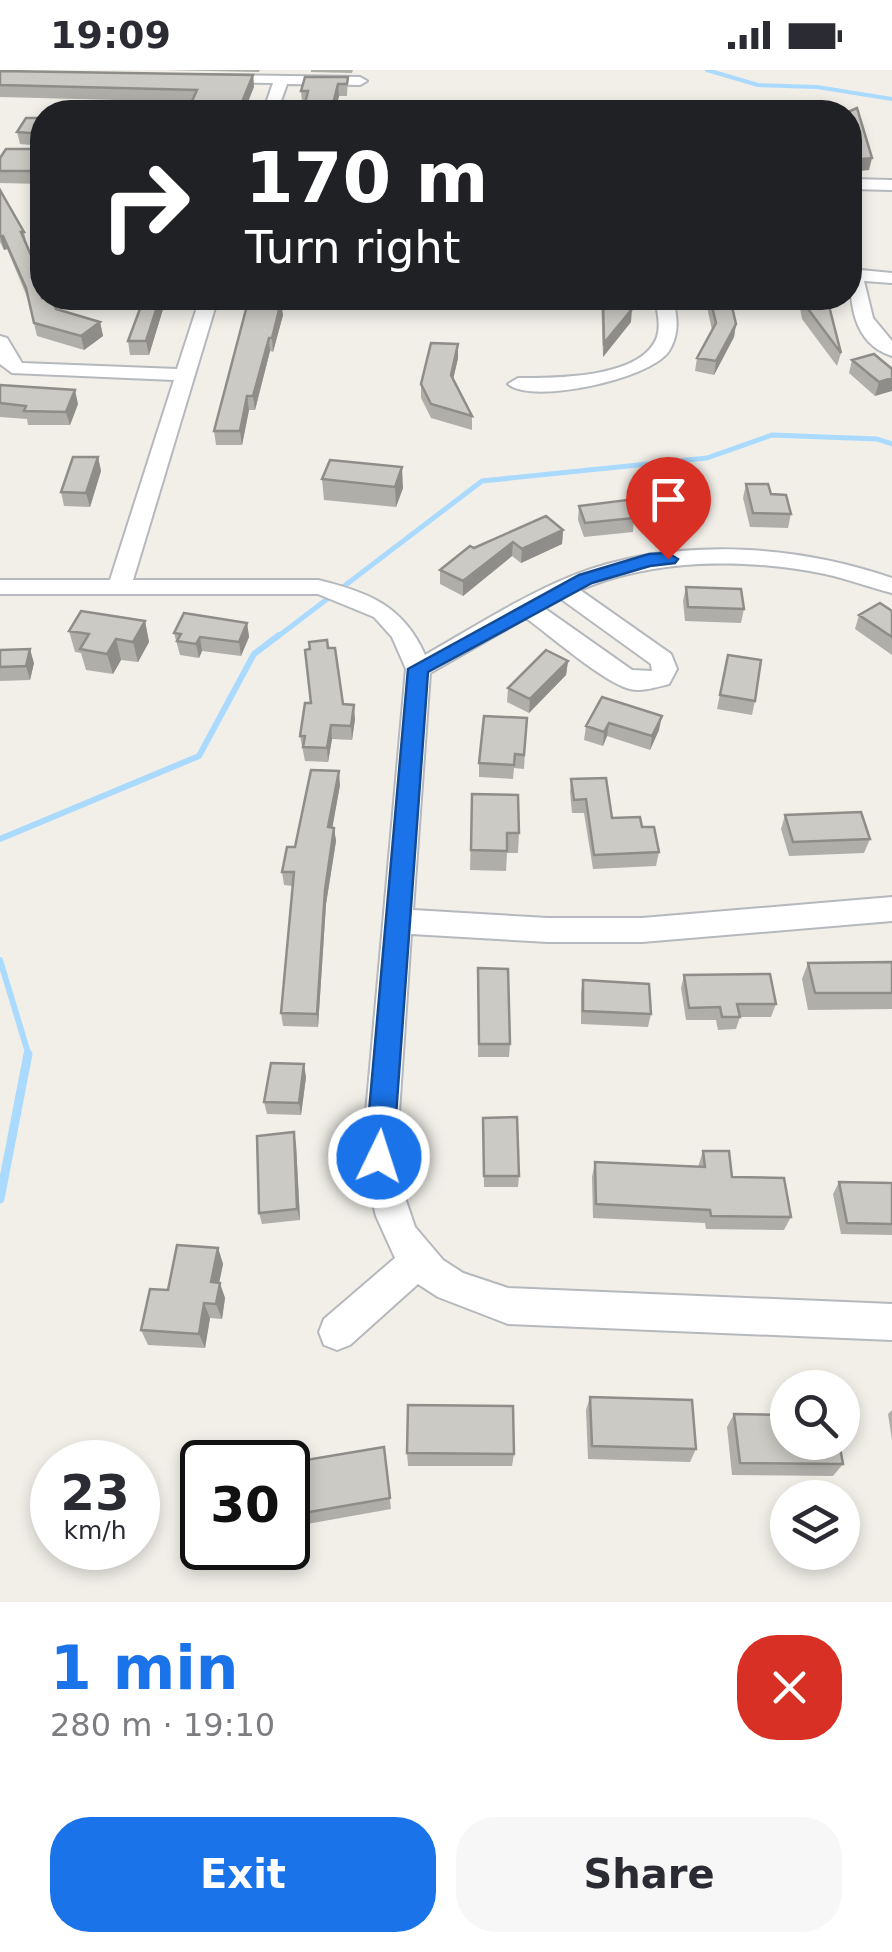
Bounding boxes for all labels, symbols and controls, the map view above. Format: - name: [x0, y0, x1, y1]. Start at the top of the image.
- text: 19:09: [50, 13, 171, 57]
- text: 170 m: [245, 137, 488, 219]
- icon: right: [80, 140, 210, 270]
- text: Turn right: [245, 221, 460, 274]
- pin: [626, 457, 711, 560]
- icon: arrive: [641, 472, 696, 527]
- position arrow: [327, 1105, 431, 1209]
- map controls: [770, 1370, 860, 1570]
- button: search: [770, 1370, 860, 1460]
- speed limit sign: 30: [180, 1440, 310, 1570]
- text: 23: [60, 1464, 130, 1522]
- button: layers: [770, 1480, 860, 1570]
- text: km/h: [63, 1516, 127, 1545]
- text: 1 min: [50, 1633, 238, 1703]
- button: close: [737, 1635, 842, 1740]
- text: 280 m · 19:10: [50, 1706, 275, 1744]
- button: Exit: [50, 1817, 436, 1932]
- button: Share: [456, 1817, 842, 1932]

